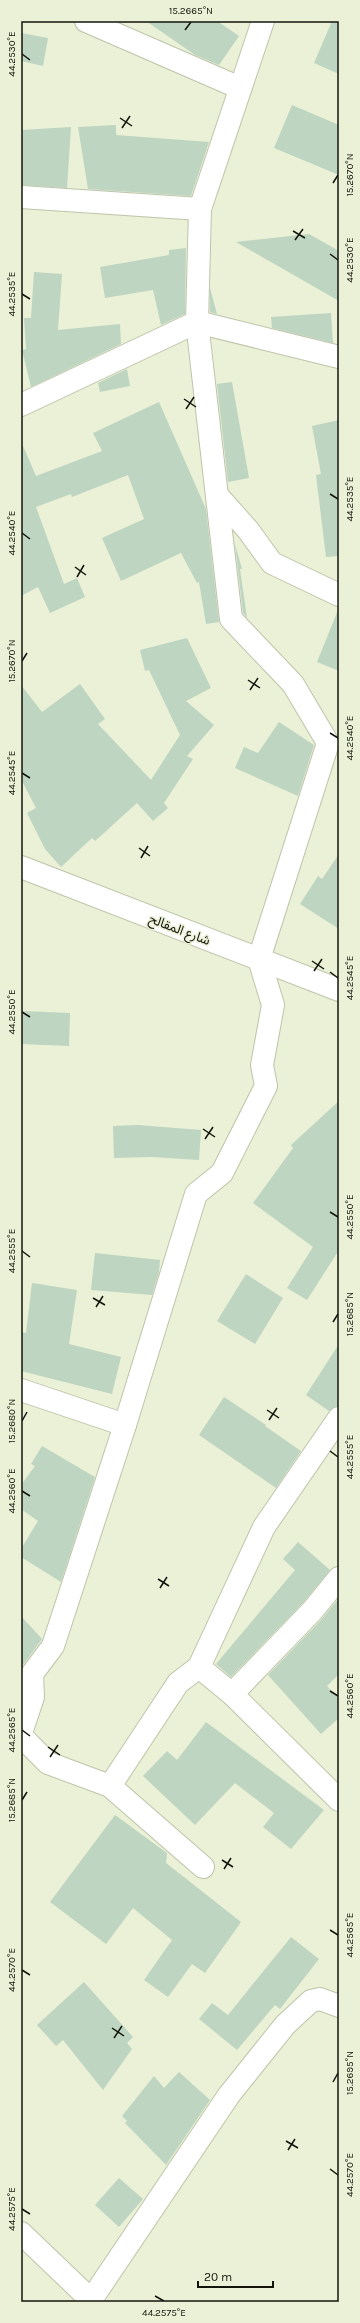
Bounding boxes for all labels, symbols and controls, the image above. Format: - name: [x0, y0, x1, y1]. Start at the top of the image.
- text: 15.2665°N: [169, 5, 213, 17]
- text: 44.2530°E: [6, 31, 18, 77]
- text: 15.2670°N: [344, 153, 356, 197]
- text: 44.2530°E: [344, 237, 356, 283]
- text: 44.2535°E: [6, 272, 18, 316]
- text: 44.2535°E: [344, 477, 356, 521]
- text: 44.2540°E: [6, 511, 18, 555]
- text: 15.2670°N: [6, 639, 18, 683]
- text: 44.2540°E: [344, 716, 356, 760]
- text: 44.2545°E: [6, 751, 18, 795]
- street label: شارع المقالح: [146, 911, 213, 951]
- text: 44.2545°E: [344, 956, 356, 1000]
- text: 44.2550°E: [6, 989, 18, 1035]
- text: 44.2550°E: [344, 1194, 356, 1240]
- text: 44.2555°E: [6, 1229, 18, 1273]
- text: 15.2685°N: [344, 1292, 356, 1336]
- text: 15.2680°N: [6, 1399, 18, 1443]
- text: 44.2555°E: [344, 1435, 356, 1479]
- text: 44.2560°E: [6, 1468, 18, 1514]
- text: 44.2560°E: [344, 1673, 356, 1719]
- text: 44.2565°E: [6, 1708, 18, 1752]
- text: 15.2685°N: [6, 1778, 18, 1822]
- text: 44.2565°E: [344, 1913, 356, 1957]
- text: 44.2570°E: [6, 1948, 18, 1992]
- text: 15.2695°N: [344, 2051, 356, 2095]
- text: 44.2570°E: [344, 2153, 356, 2197]
- text: 44.2575°E: [6, 2187, 18, 2231]
- scale bar: [198, 2263, 273, 2289]
- text: 20 m: [204, 2270, 232, 2284]
- text: 44.2575°E: [142, 2307, 186, 2319]

